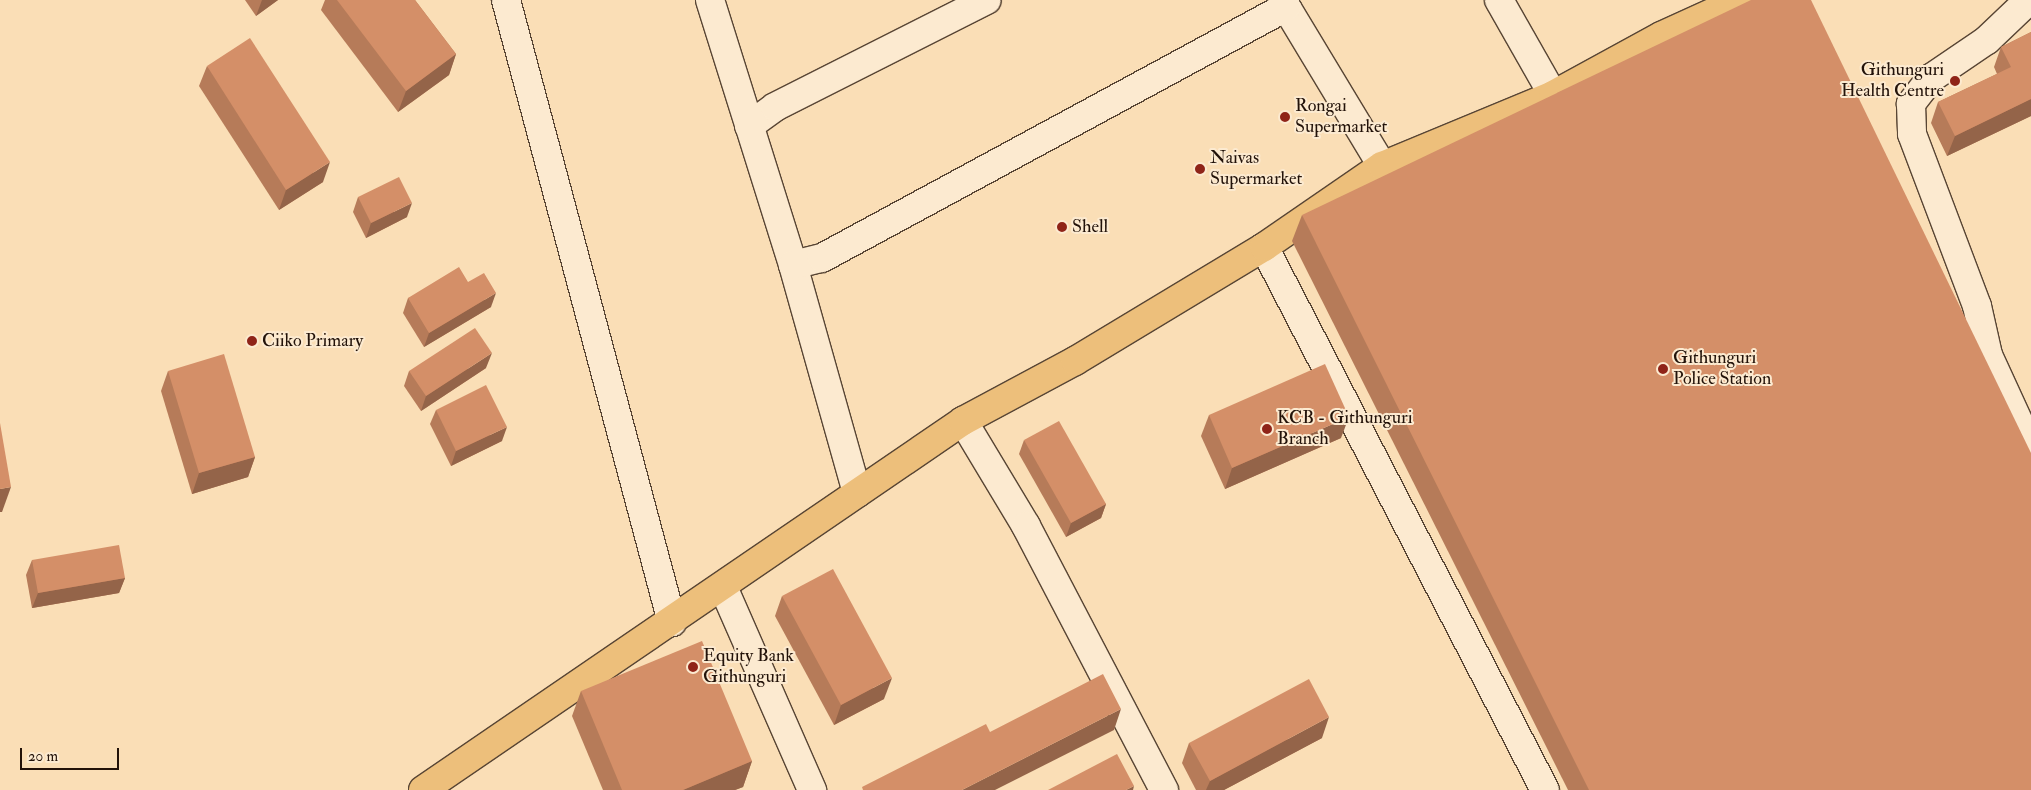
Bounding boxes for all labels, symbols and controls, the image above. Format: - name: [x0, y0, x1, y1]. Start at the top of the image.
- place label: Githunguri Health Centre: [1841, 60, 1944, 102]
- marker: Githunguri Health Centre: [1948, 74, 1962, 88]
- place label: Rongai Supermarket: [1295, 96, 1387, 138]
- marker: Rongai Supermarket: [1279, 111, 1291, 123]
- place label: Naivas Supermarket: [1210, 148, 1302, 190]
- marker: Naivas Supermarket: [1194, 163, 1206, 175]
- place label: Shell: [1072, 216, 1108, 238]
- marker: Shell: [1056, 221, 1068, 233]
- place label: Ciiko Primary: [262, 330, 363, 352]
- marker: Ciiko Primary: [246, 335, 258, 347]
- place label: Githunguri Police Station: [1673, 348, 1771, 390]
- marker: Githunguri Police Station: [1657, 363, 1669, 375]
- place label: KCB - Githunguri Branch: [1277, 408, 1413, 450]
- marker: KCB - Githunguri Branch: [1261, 423, 1273, 435]
- place label: Equity Bank Githunguri: [703, 646, 794, 689]
- marker: Equity Bank Githunguri: [687, 661, 699, 673]
- scale bar: [22, 738, 121, 770]
- text: 20 m: [28, 747, 58, 766]

